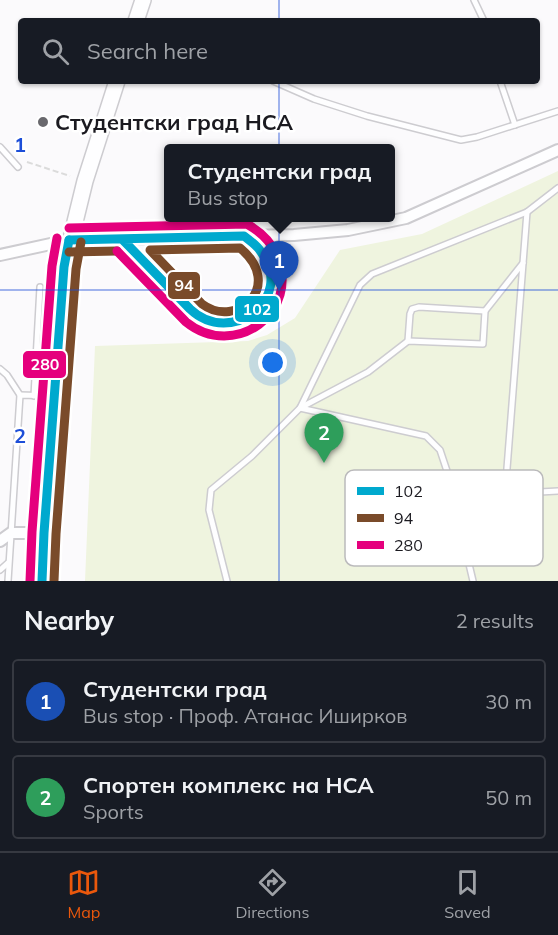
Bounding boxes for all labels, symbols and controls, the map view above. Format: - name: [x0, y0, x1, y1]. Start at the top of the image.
- search box: [18, 18, 540, 84]
- icon: search: [39, 35, 72, 68]
- text: Search here: [87, 37, 208, 65]
- place label: Студентски град НСА: [55, 108, 294, 136]
- marker: Студентски град НСА: [36, 115, 50, 129]
- text: 1: [14, 132, 26, 157]
- popup: [164, 144, 395, 222]
- text: Студентски град: [188, 157, 371, 185]
- text: Bus stop: [188, 185, 268, 210]
- pin: 1: [260, 242, 298, 291]
- line badge: 94: [167, 271, 201, 300]
- text: 94: [174, 275, 194, 295]
- line badge: 102: [234, 295, 280, 323]
- text: 102: [243, 299, 271, 319]
- your location: [258, 348, 287, 377]
- line badge: 280: [22, 350, 67, 379]
- text: 280: [31, 354, 59, 374]
- pin: 2: [304, 414, 344, 463]
- text: 2: [14, 423, 26, 448]
- legend: [345, 470, 543, 566]
- text: 102: [394, 481, 423, 501]
- text: 94: [394, 508, 414, 528]
- text: 280: [394, 535, 423, 555]
- text: Nearby: [24, 604, 114, 637]
- text: 2 results: [456, 608, 534, 633]
- text: Студентски град: [83, 675, 267, 703]
- text: 1: [40, 689, 52, 714]
- text: 30 m: [485, 689, 532, 714]
- text: Bus stop · Проф. Атанас Иширков: [83, 703, 408, 728]
- text: Спортен комплекс на НСА: [83, 771, 374, 799]
- text: 2: [40, 785, 52, 810]
- text: 50 m: [485, 785, 532, 810]
- text: Sports: [83, 799, 144, 824]
- tab: Map: [67, 866, 100, 922]
- tab: Directions: [235, 866, 309, 922]
- tab: Saved: [444, 866, 491, 922]

